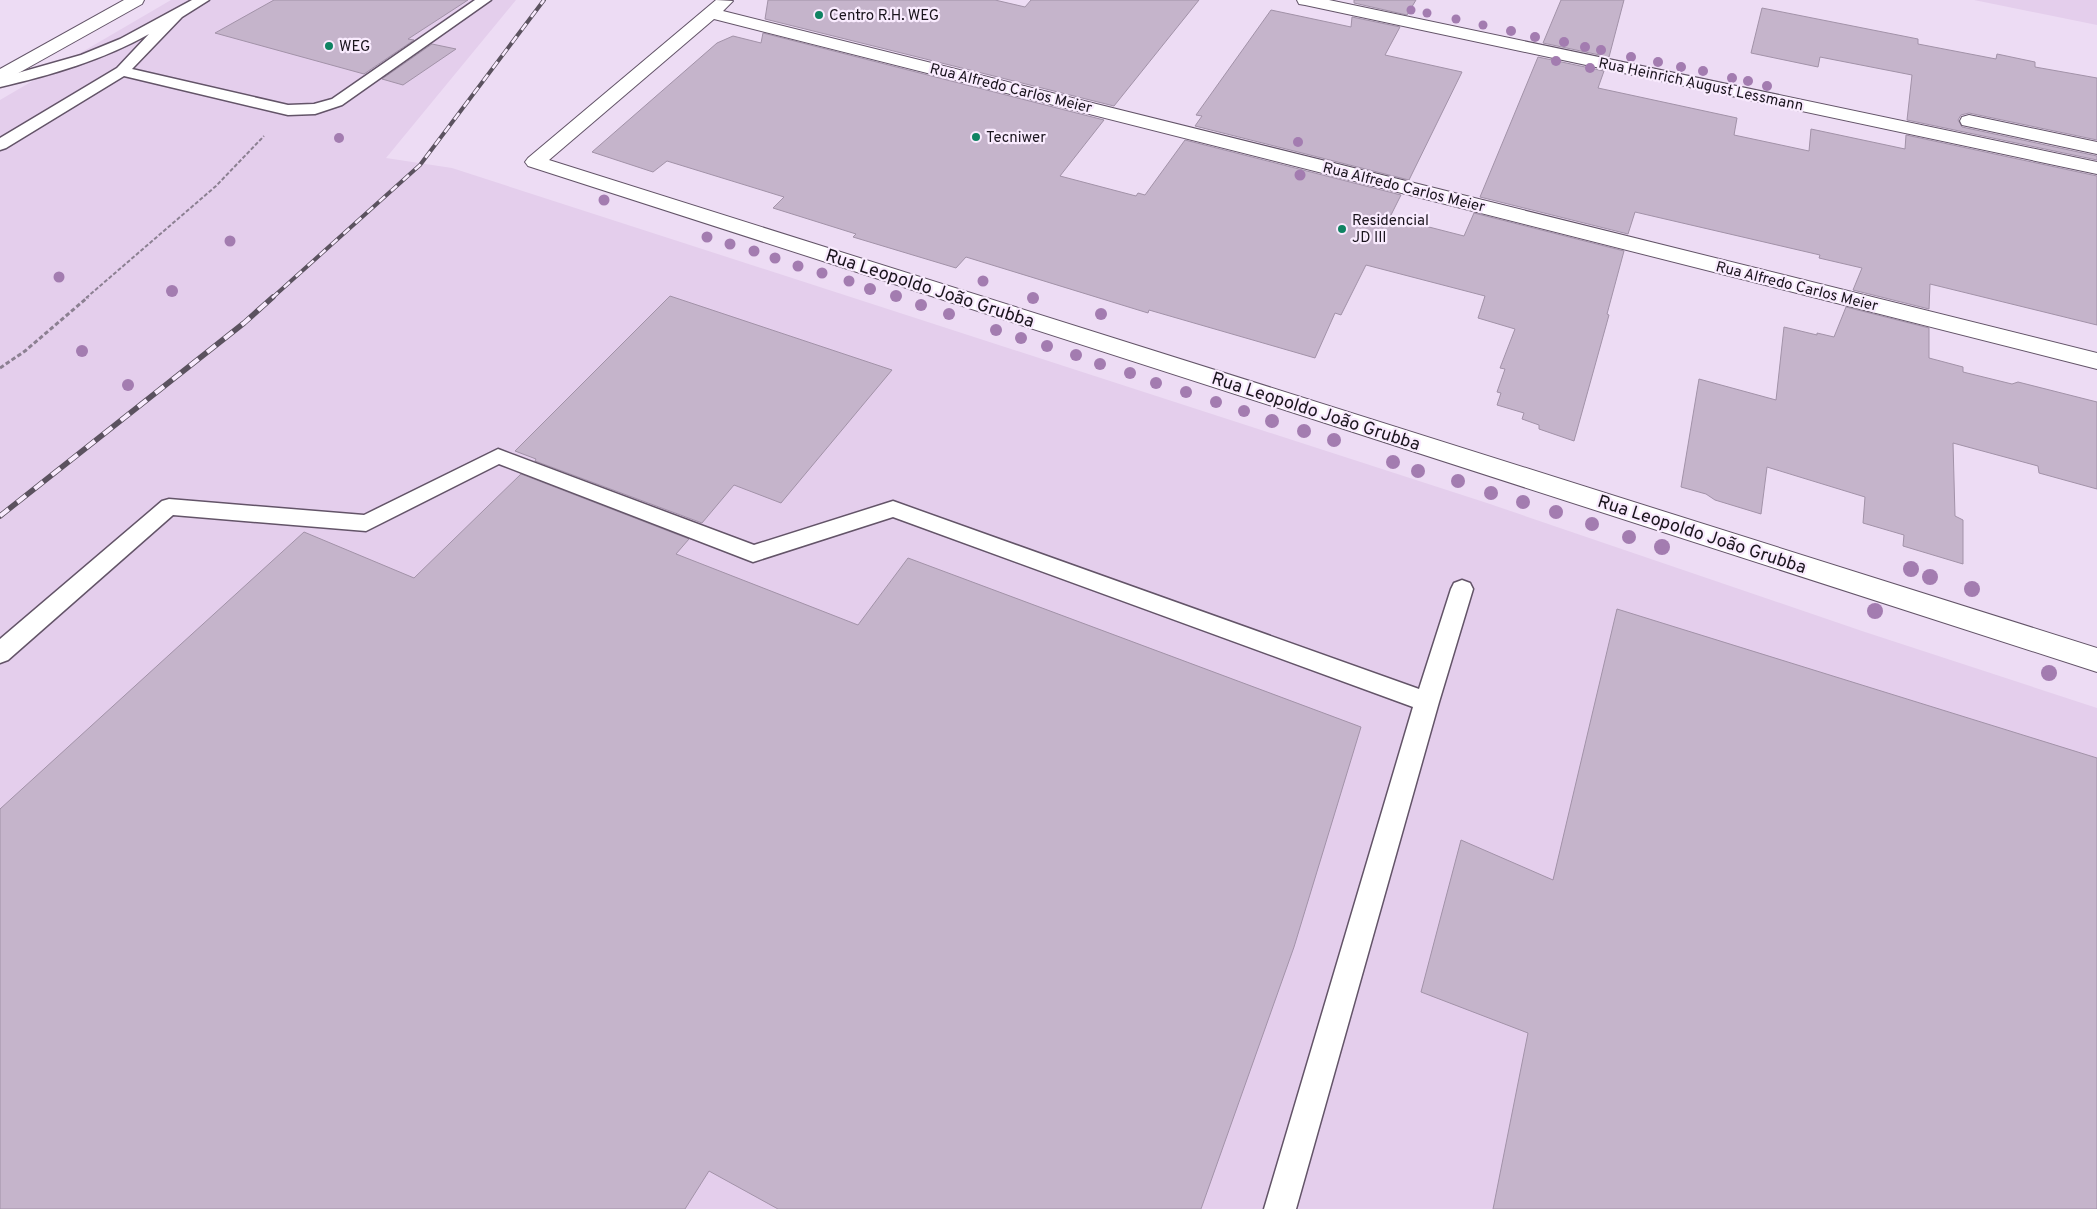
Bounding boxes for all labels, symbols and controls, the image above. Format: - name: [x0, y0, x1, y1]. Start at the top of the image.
- place label: Centro R.H. WEG: [829, 7, 939, 26]
- marker: Centro R.H. WEG: [813, 9, 825, 21]
- place label: WEG: [339, 38, 370, 57]
- marker: WEG: [323, 40, 335, 52]
- street label: Rua Heinrich August Lessmann: [1597, 54, 1805, 116]
- street label: Rua Alfredo Carlos Meier: [927, 60, 1094, 119]
- place label: Tecniwer: [986, 129, 1046, 148]
- marker: Tecniwer: [970, 131, 982, 143]
- street label: Rua Alfredo Carlos Meier: [1320, 159, 1487, 218]
- place label: Residencial JD III: [1352, 212, 1429, 248]
- marker: Residencial JD III: [1336, 223, 1348, 235]
- street label: Rua Leopoldo João Grubba: [822, 245, 1037, 334]
- street label: Rua Alfredo Carlos Meier: [1713, 258, 1880, 317]
- street label: Rua Leopoldo João Grubba: [1208, 368, 1423, 457]
- street label: Rua Leopoldo João Grubba: [1594, 491, 1809, 580]

